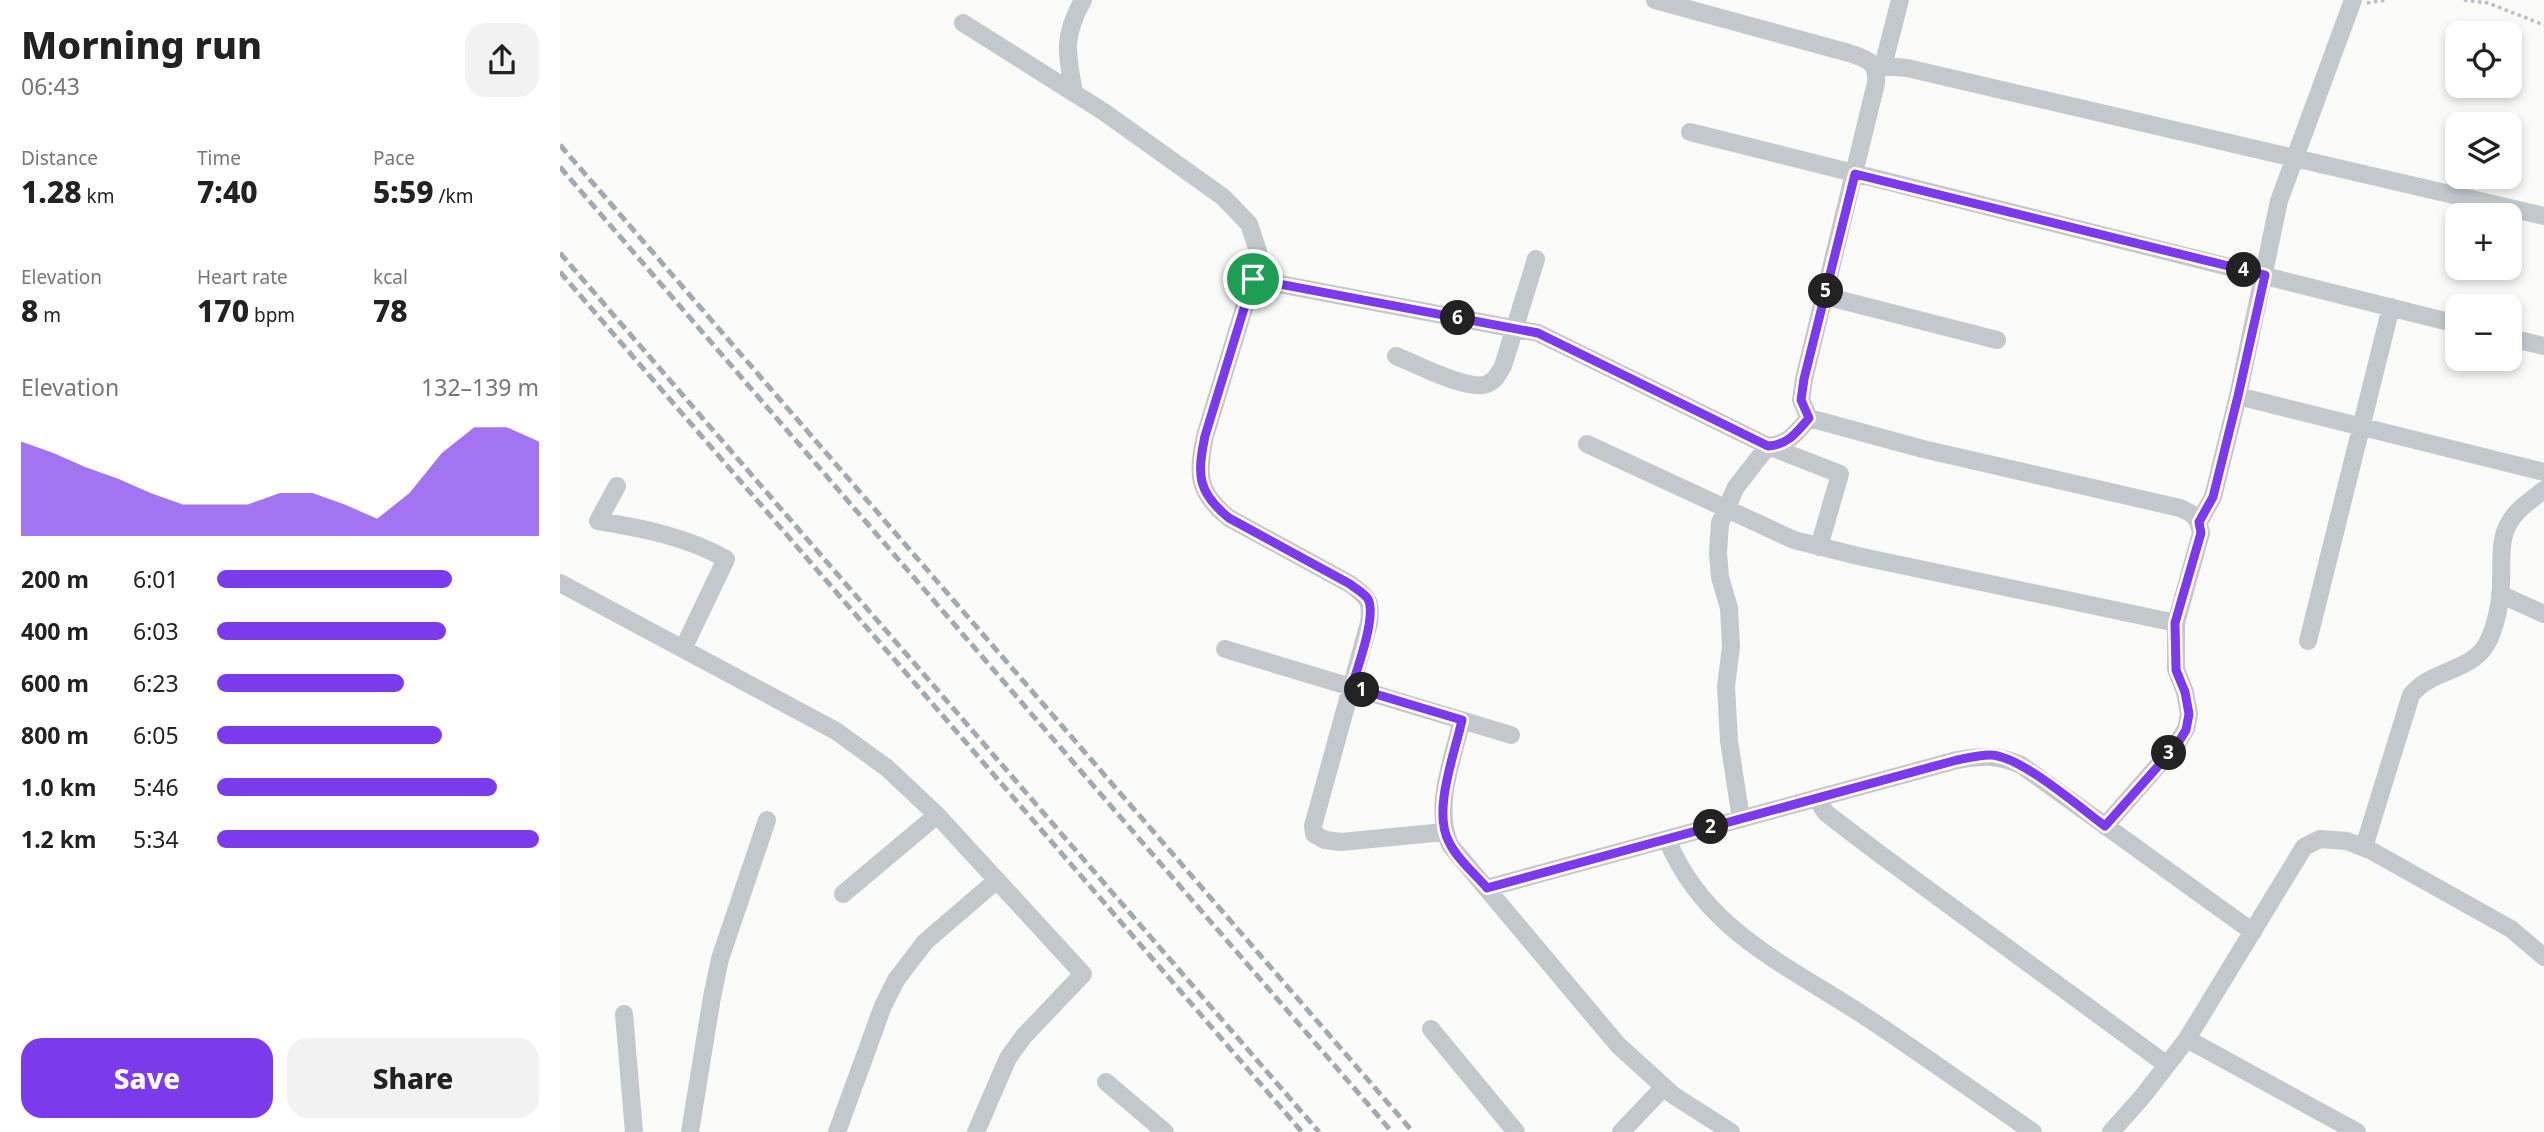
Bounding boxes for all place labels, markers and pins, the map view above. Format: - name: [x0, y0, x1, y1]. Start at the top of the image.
- pin: [1223, 249, 1283, 309]
- pin: 4: [2226, 252, 2262, 288]
- pin: 5: [1808, 274, 1844, 308]
- pin: 6: [1440, 300, 1476, 336]
- pin: 1: [1344, 672, 1380, 708]
- pin: 3: [2152, 736, 2186, 770]
- pin: 2: [1694, 810, 1728, 844]

